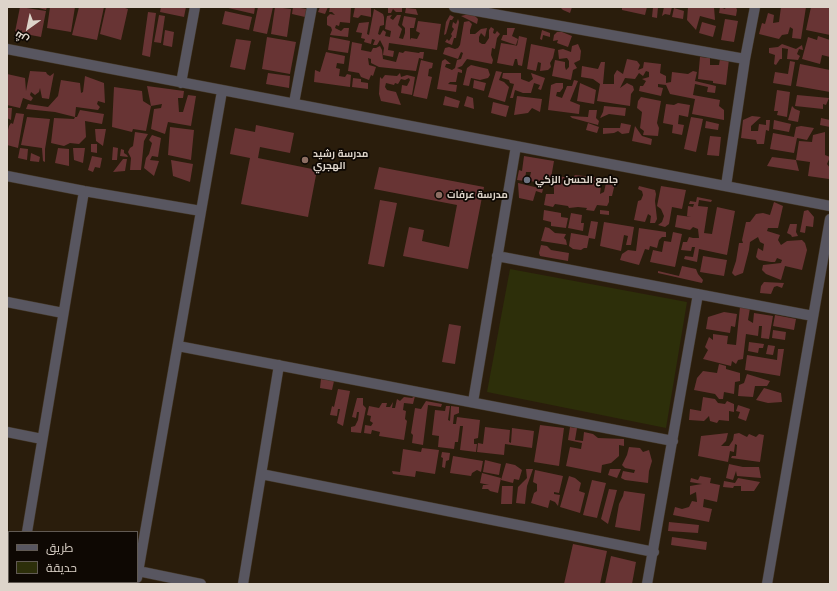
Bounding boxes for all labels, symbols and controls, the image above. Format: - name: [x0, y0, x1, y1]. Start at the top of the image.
- north arrow: [8, 8, 48, 48]
- text: ش: [12, 28, 31, 48]
- place label: مدرسة رشيد الهجري: [313, 148, 368, 172]
- marker: مدرسة رشيد الهجري: [300, 155, 310, 165]
- place label: جامع الحسن الزكي: [535, 174, 618, 186]
- marker: جامع الحسن الزكي: [522, 175, 532, 185]
- place label: مدرسة عرفات: [447, 189, 508, 201]
- marker: مدرسة عرفات: [434, 190, 444, 200]
- legend: [8, 531, 138, 583]
- text: طريق: [46, 540, 73, 555]
- text: حديقة: [46, 560, 77, 575]

